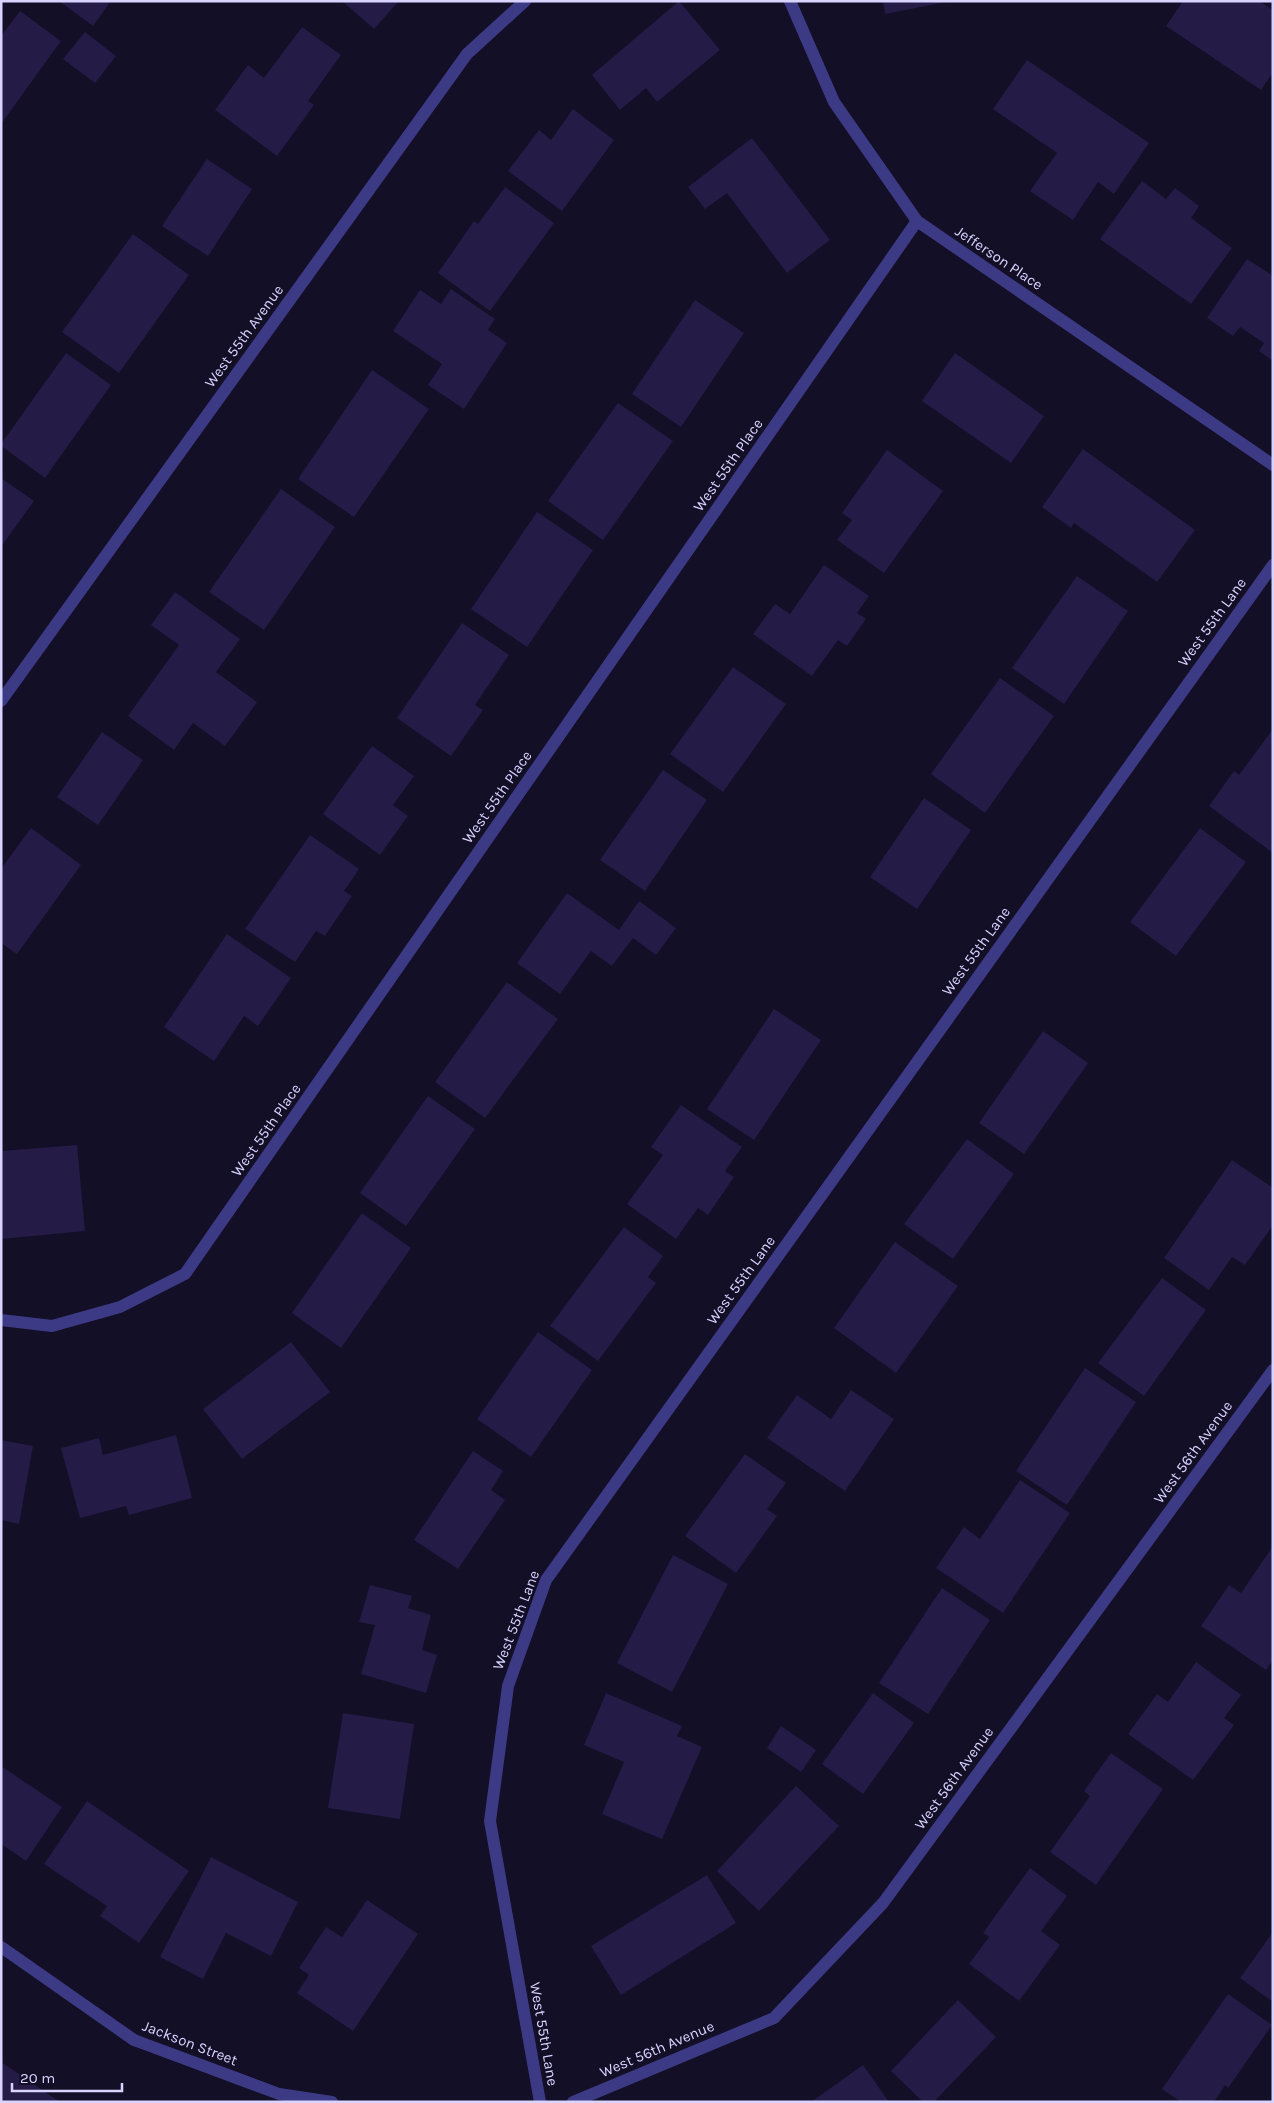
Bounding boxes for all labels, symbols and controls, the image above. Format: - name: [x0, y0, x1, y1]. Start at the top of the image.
- street label: Jefferson Place: [952, 222, 1046, 294]
- street label: West 55th Avenue: [201, 281, 287, 391]
- street label: West 55th Place: [689, 415, 767, 515]
- street label: West 55th Lane: [1174, 574, 1250, 670]
- street label: West 55th Place: [458, 747, 536, 847]
- street label: West 55th Lane: [938, 903, 1014, 999]
- street label: West 55th Place: [227, 1080, 305, 1180]
- street label: West 55th Lane: [703, 1232, 779, 1328]
- street label: West 56th Avenue: [1150, 1397, 1236, 1507]
- street label: West 55th Lane: [489, 1568, 543, 1672]
- street label: West 56th Avenue: [911, 1723, 997, 1833]
- street label: West 55th Lane: [526, 1981, 562, 2087]
- street label: Jackson Street: [140, 2017, 240, 2070]
- street label: West 56th Avenue: [597, 2017, 717, 2081]
- scale bar: [12, 2060, 122, 2092]
- text: 20 m: [20, 2069, 55, 2087]

